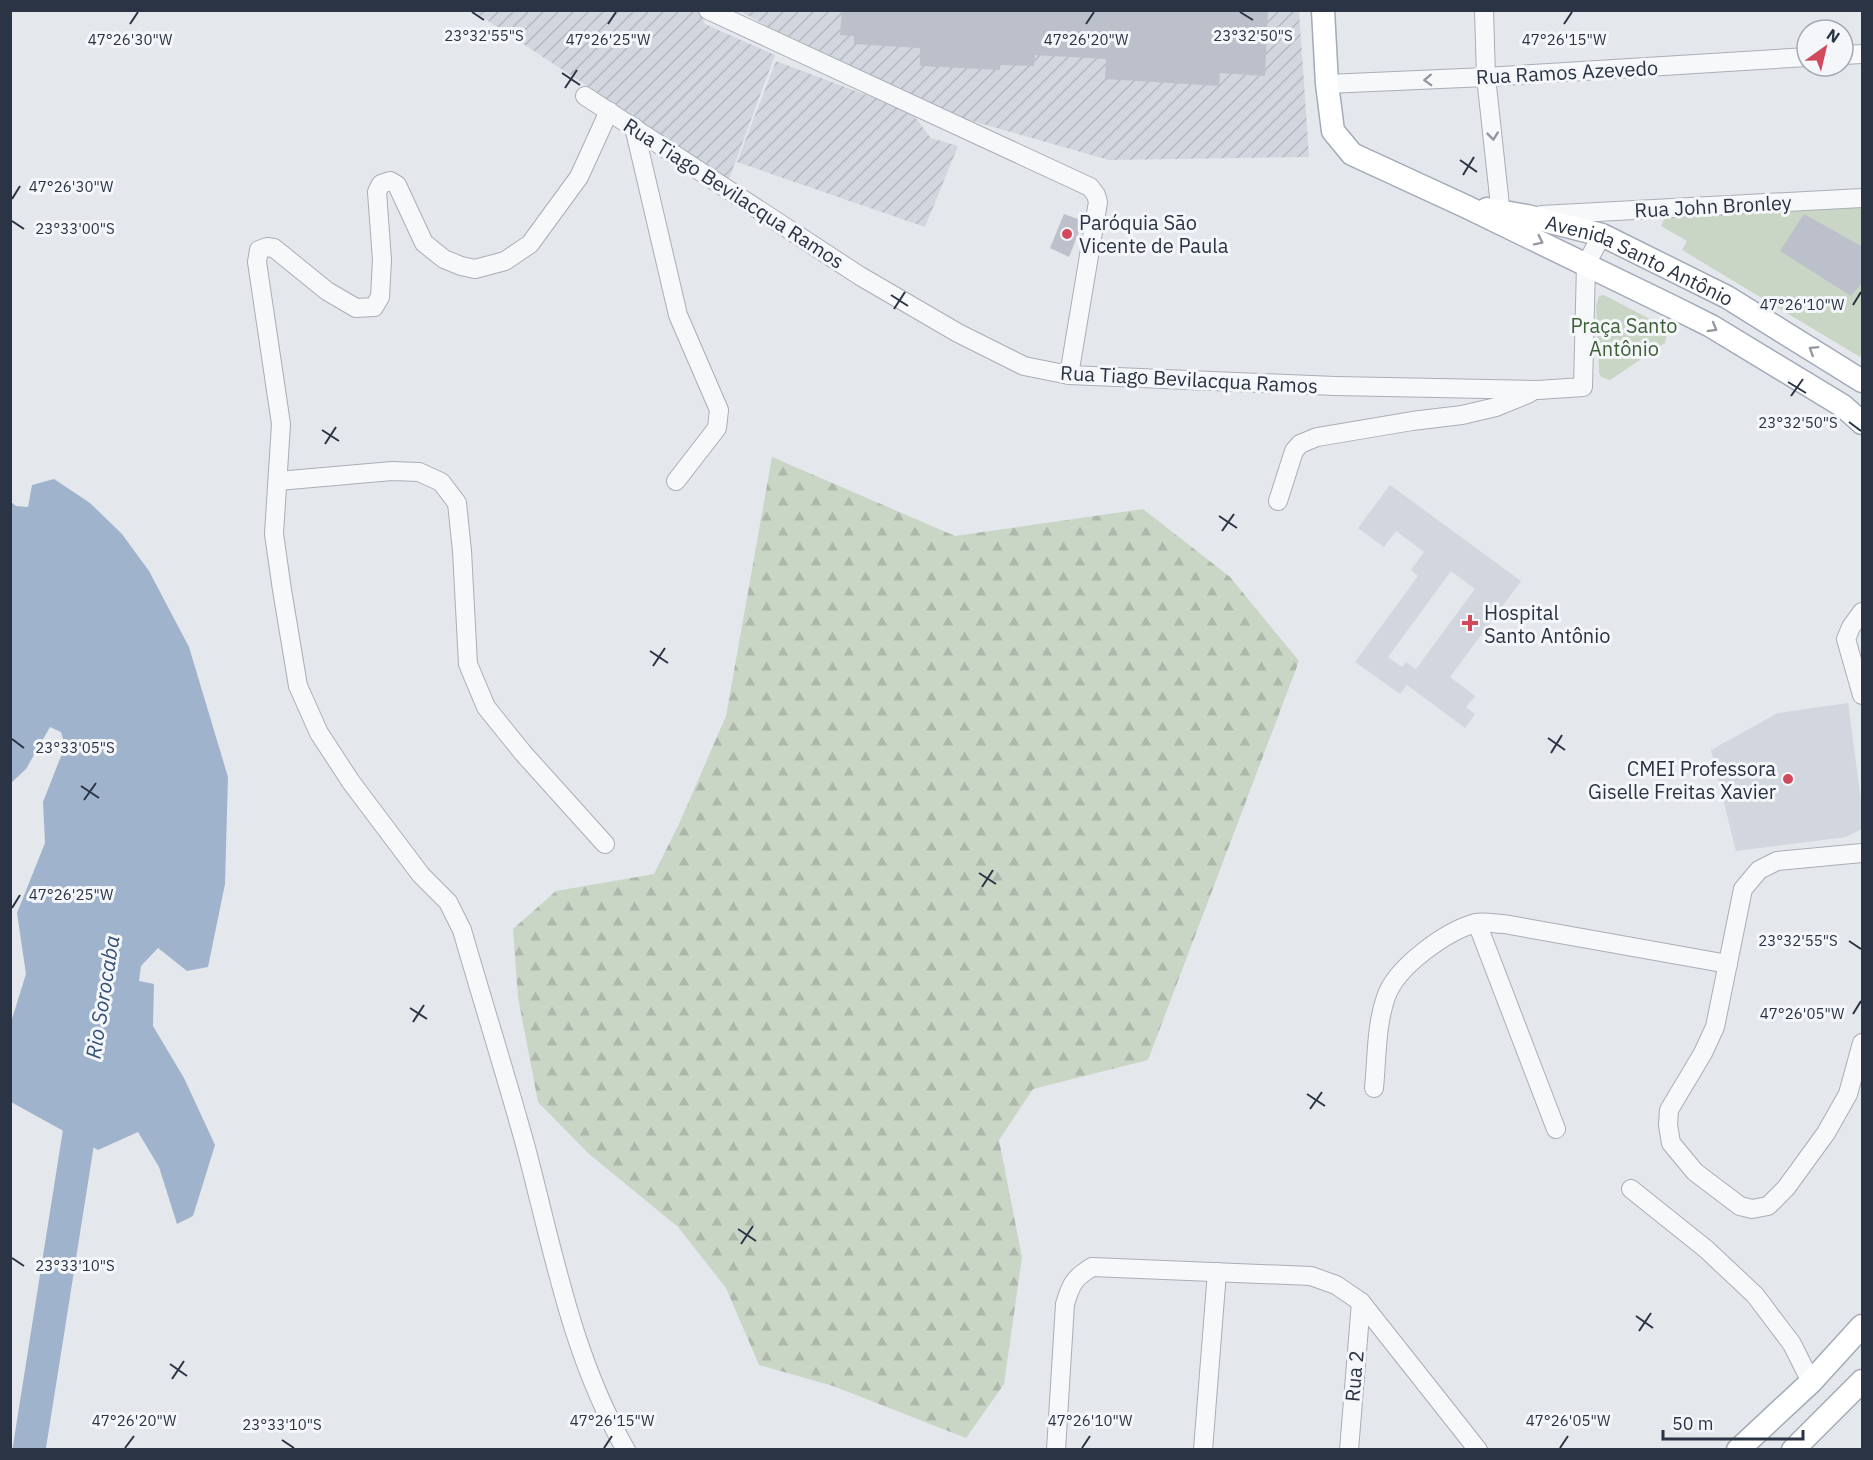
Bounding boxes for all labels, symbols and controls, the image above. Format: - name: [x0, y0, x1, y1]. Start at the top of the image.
- north arrow: [1795, 18, 1855, 78]
- text: N: [1823, 24, 1844, 47]
- text: 23°32'55"S: [444, 26, 524, 45]
- text: 23°32'50"S: [1213, 26, 1293, 45]
- text: 47°26'30"W: [88, 30, 173, 49]
- text: 47°26'25"W: [566, 30, 651, 49]
- text: 47°26'20"W: [1044, 30, 1129, 49]
- text: 47°26'15"W: [1522, 30, 1607, 49]
- street label: Rua Ramos Azevedo: [1475, 54, 1659, 90]
- one-way arrow: [1423, 73, 1432, 86]
- street label: Rua Tiago Bevilacqua Ramos: [619, 111, 849, 275]
- one-way arrow: [1486, 131, 1499, 140]
- text: 47°26'30"W: [29, 177, 114, 196]
- street label: Rua John Bronley: [1634, 188, 1792, 224]
- street label: Avenida Santo Antônio: [1543, 208, 1739, 312]
- place label: Paróquia São Vicente de Paula: [1079, 209, 1229, 259]
- text: 23°33'00"S: [35, 219, 115, 238]
- marker: Paróquia São Vicente de Paula: [1060, 227, 1074, 241]
- one-way arrow: [1532, 234, 1543, 246]
- text: 47°26'10"W: [1760, 295, 1845, 314]
- park label: Praça Santo Antônio: [1570, 312, 1678, 362]
- one-way arrow: [1707, 321, 1718, 332]
- one-way arrow: [1809, 346, 1819, 358]
- street label: Rua Tiago Bevilacqua Ramos: [1060, 359, 1318, 399]
- text: 23°32'50"S: [1758, 413, 1838, 432]
- place label: Hospital Santo Antônio: [1484, 599, 1610, 649]
- marker: Hospital Santo Antônio: [1461, 614, 1479, 632]
- text: 23°33'05"S: [35, 738, 115, 757]
- place label: CMEI Professora Giselle Freitas Xavier: [1588, 755, 1776, 805]
- marker: CMEI Professora Giselle Freitas Xavier: [1781, 772, 1795, 786]
- text: 47°26'25"W: [29, 885, 114, 904]
- text: 23°32'55"S: [1758, 931, 1838, 950]
- water label: Rio Sorocaba: [78, 933, 126, 1061]
- text: 47°26'05"W: [1760, 1004, 1845, 1023]
- text: 23°33'10"S: [35, 1256, 115, 1275]
- street label: Rua 2: [1338, 1349, 1370, 1403]
- scale bar: [1663, 1403, 1802, 1441]
- text: 47°26'20"W: [92, 1411, 177, 1430]
- text: 47°26'15"W: [570, 1411, 655, 1430]
- text: 47°26'10"W: [1048, 1411, 1133, 1430]
- text: 47°26'05"W: [1526, 1411, 1611, 1430]
- text: 50 m: [1672, 1412, 1714, 1435]
- text: 23°33'10"S: [242, 1415, 322, 1434]

